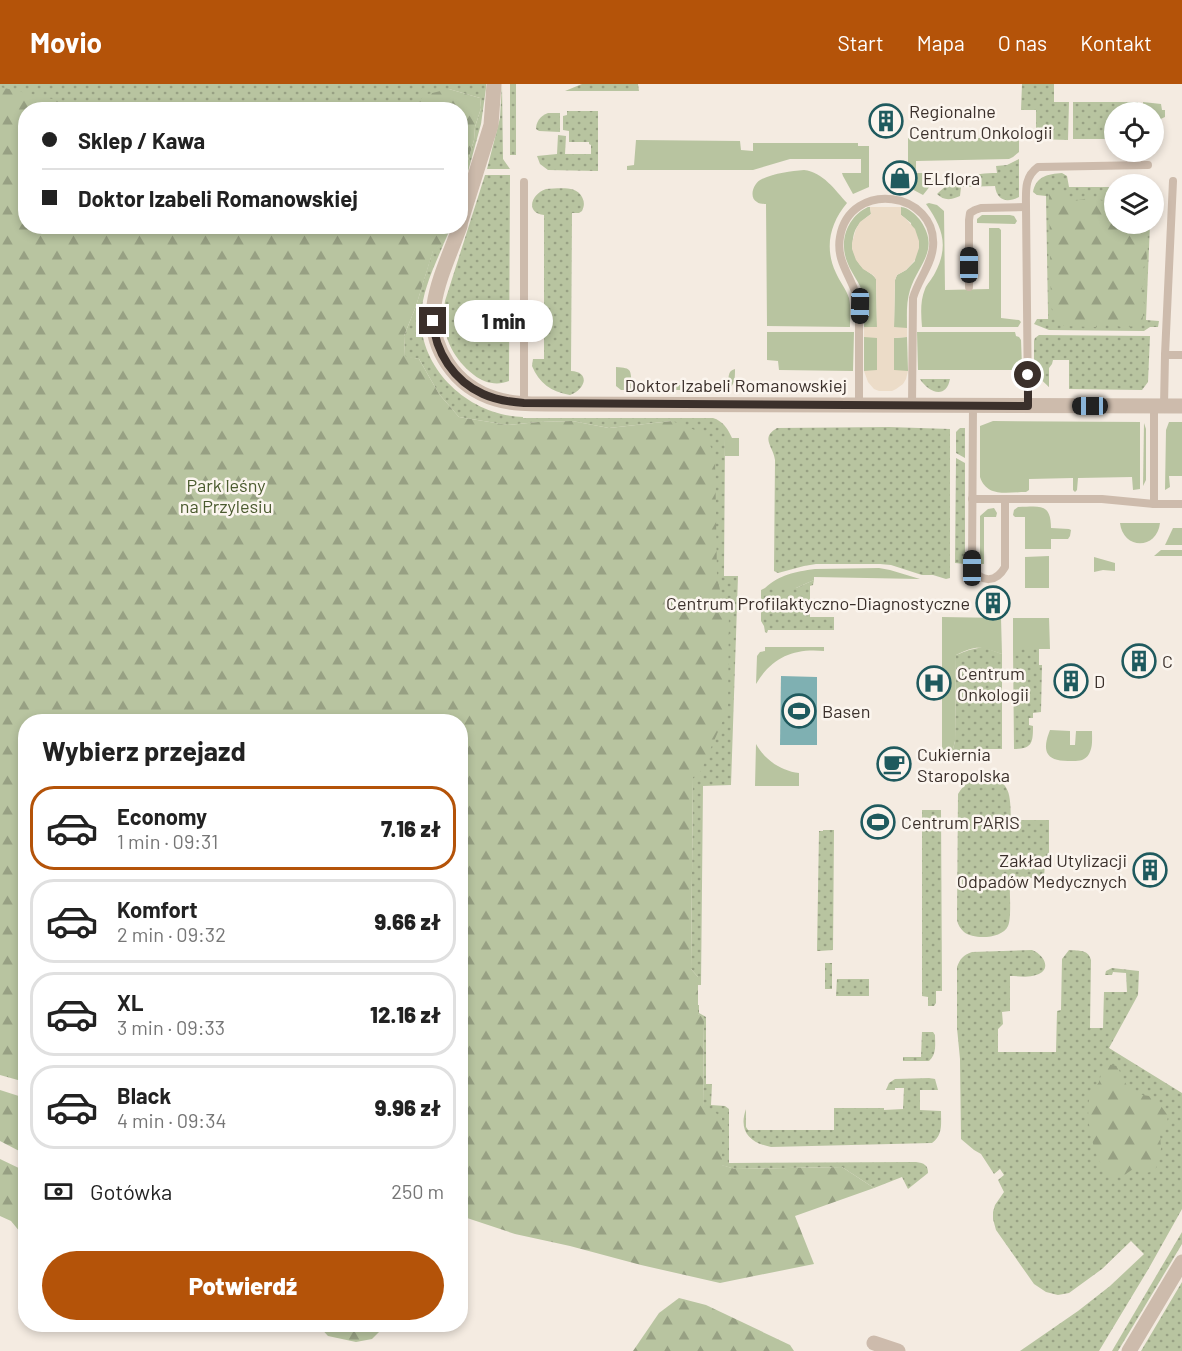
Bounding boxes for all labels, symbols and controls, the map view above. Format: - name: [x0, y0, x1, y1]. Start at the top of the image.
- text: Movio: [30, 25, 102, 59]
- text: Start: [837, 30, 884, 55]
- text: Mapa: [917, 30, 965, 55]
- text: O nas: [998, 30, 1047, 55]
- text: Kontakt: [1080, 30, 1152, 55]
- place label: Regionalne Centrum Onkologii: [909, 100, 1053, 143]
- map controls: [1104, 102, 1164, 234]
- button: locate: [1104, 102, 1164, 162]
- building icon: Regionalne Centrum Onkologii: [868, 103, 904, 139]
- text: Sklep / Kawa: [78, 127, 205, 153]
- shop icon: ELflora: [882, 160, 918, 196]
- place label: ELflora: [923, 167, 980, 189]
- button: layers: [1104, 174, 1164, 234]
- text: Doktor Izabeli Romanowskiej: [78, 185, 358, 211]
- car: [960, 247, 978, 283]
- car: [851, 288, 869, 324]
- callout: 1 min: [454, 300, 553, 342]
- route end: [419, 307, 446, 334]
- text: 1 min: [482, 309, 525, 333]
- route start: [1014, 361, 1041, 388]
- street label: Doktor Izabeli Romanowskiej: [625, 374, 847, 396]
- car: [1072, 397, 1108, 415]
- park label: Park leśny na Przylesiu: [180, 474, 272, 517]
- car: [963, 550, 981, 586]
- building icon: Centrum Profilaktyczno-Diagnostyczne: [975, 585, 1011, 621]
- place label: Centrum Profilaktyczno-Diagnostyczne: [666, 592, 970, 614]
- building icon: C: [1121, 643, 1157, 679]
- place label: C: [1162, 650, 1173, 672]
- place label: Centrum Onkologii: [957, 662, 1029, 705]
- building icon: D: [1053, 663, 1089, 699]
- hospital icon: Centrum Onkologii: [916, 665, 952, 701]
- place label: D: [1094, 670, 1105, 692]
- sports icon: Basen: [781, 693, 817, 729]
- place label: Basen: [822, 700, 870, 722]
- text: Wybierz przejazd: [42, 734, 246, 766]
- place label: Cukiernia Staropolska: [917, 743, 1010, 786]
- cafe icon: Cukiernia Staropolska: [876, 746, 912, 782]
- icon: car: [45, 801, 99, 855]
- text: Economy: [117, 803, 207, 829]
- sports icon: Centrum PARIS: [860, 804, 896, 840]
- place label: Centrum PARIS: [901, 811, 1020, 833]
- text: 7.16 zł: [381, 815, 441, 841]
- text: 1 min · 09:31: [117, 829, 218, 853]
- place label: Zakład Utylizacji Odpadów Medycznych: [957, 849, 1127, 892]
- building icon: Zakład Utylizacji Odpadów Medycznych: [1132, 852, 1168, 888]
- icon: car: [45, 894, 99, 948]
- text: Komfort: [117, 896, 198, 922]
- text: 9.66 zł: [374, 908, 441, 934]
- text: 2 min · 09:32: [117, 922, 226, 946]
- icon: car: [45, 987, 99, 1041]
- text: XL: [117, 989, 143, 1015]
- text: 12.16 zł: [370, 1001, 441, 1027]
- text: 3 min · 09:33: [117, 1015, 225, 1039]
- icon: car: [45, 1080, 99, 1134]
- text: Black: [117, 1082, 171, 1108]
- text: 9.96 zł: [375, 1094, 441, 1120]
- text: 4 min · 09:34: [117, 1108, 226, 1132]
- icon: cash: [42, 1175, 75, 1208]
- text: Gotówka: [90, 1178, 172, 1204]
- text: 250 m: [391, 1179, 444, 1203]
- button: Potwierdź: [42, 1251, 444, 1320]

